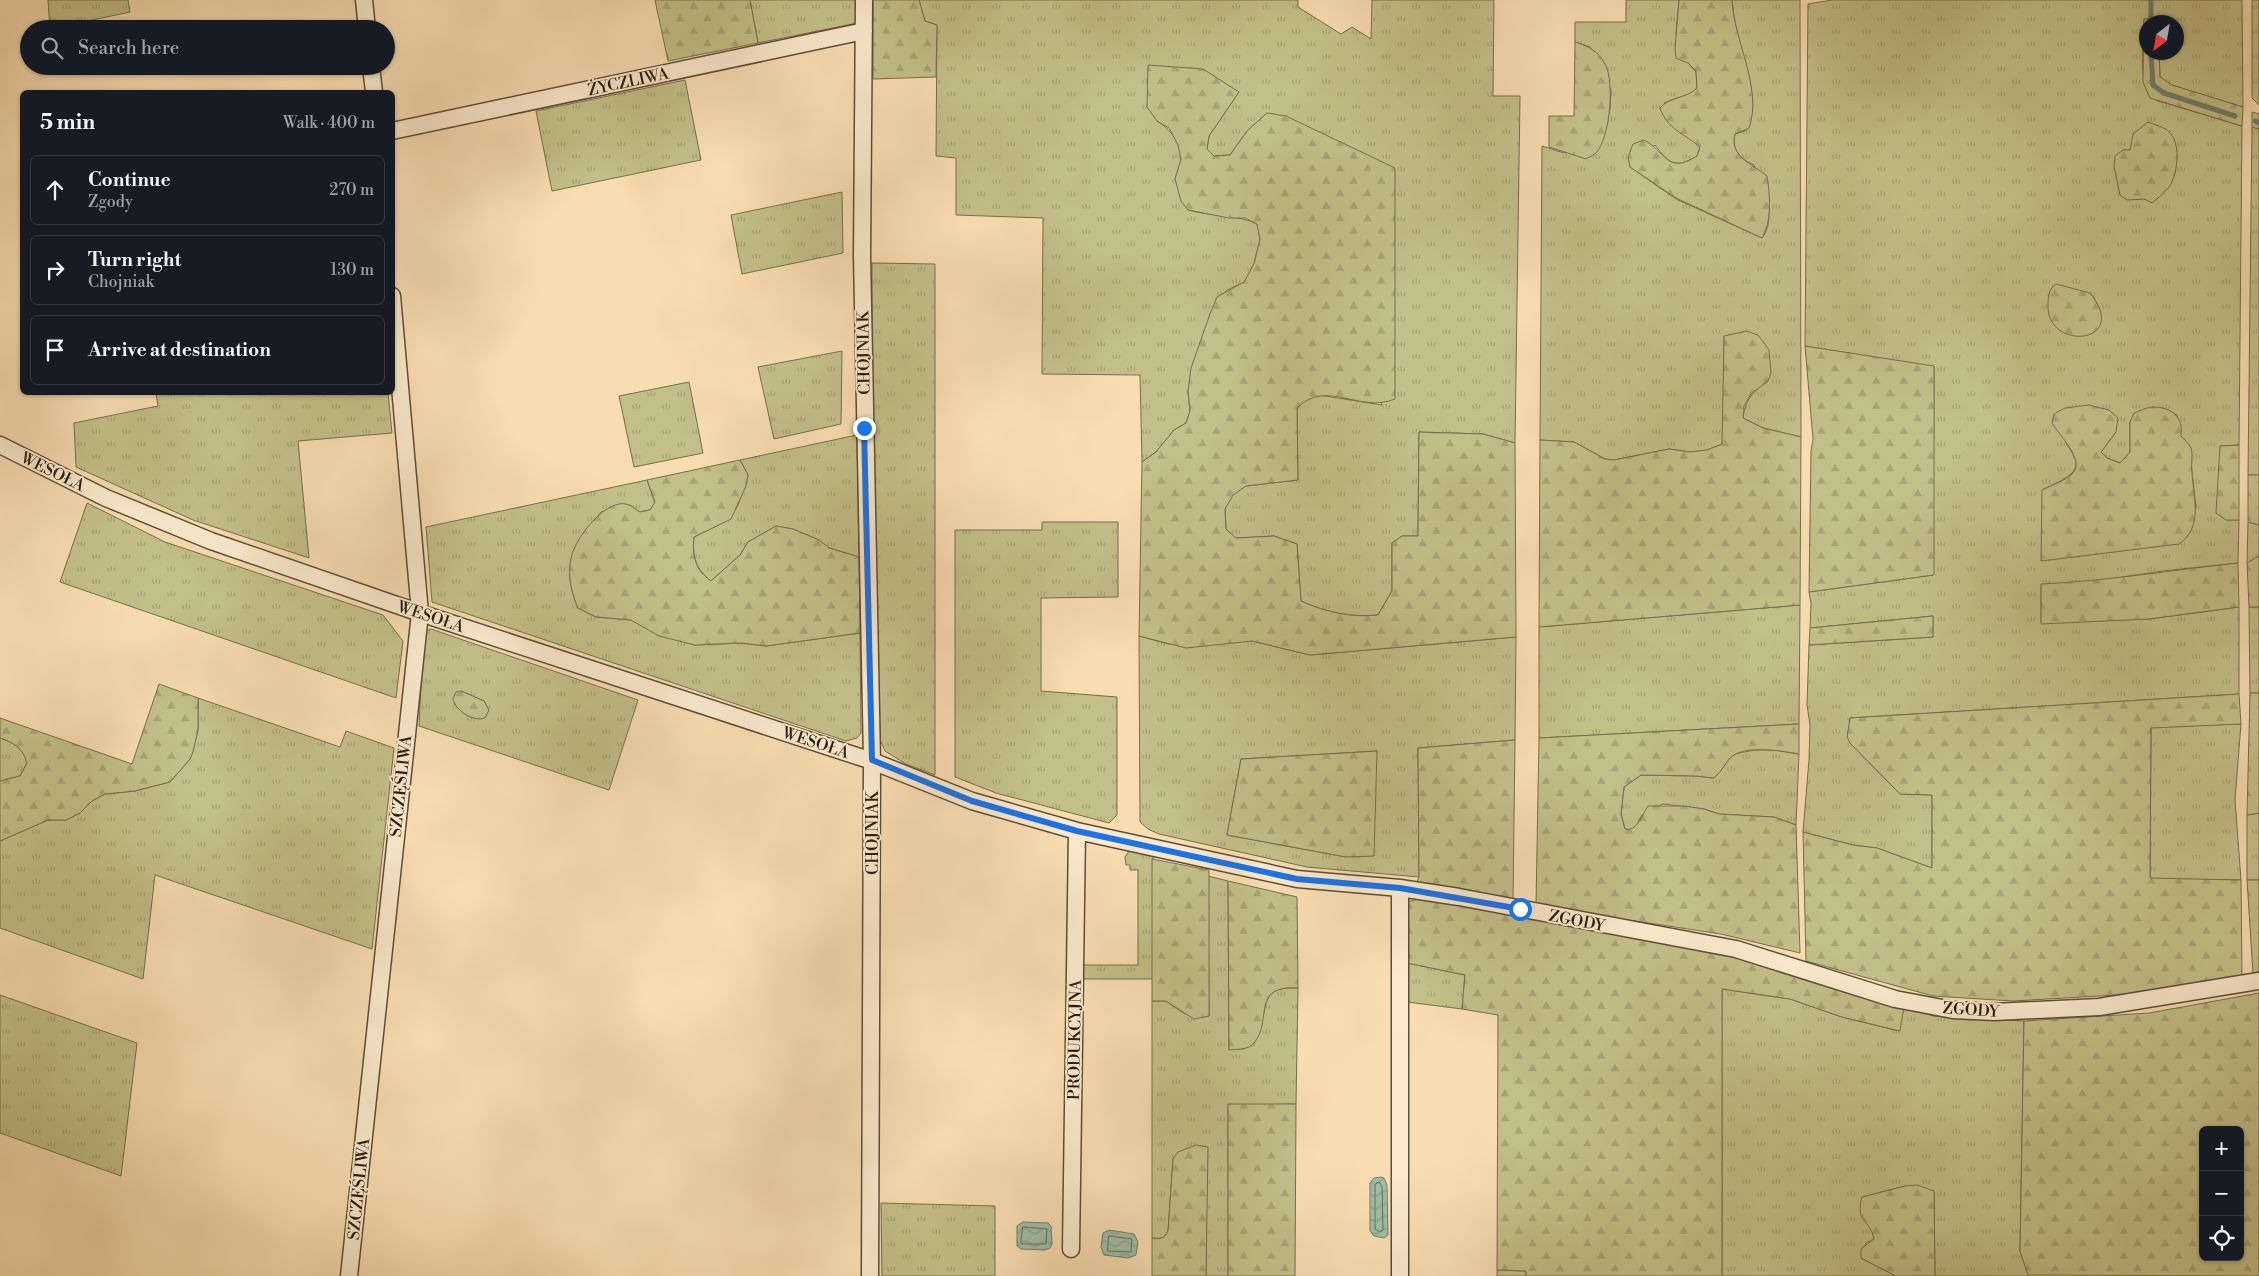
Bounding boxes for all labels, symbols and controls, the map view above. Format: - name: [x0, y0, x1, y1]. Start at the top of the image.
- north arrow: [2139, 15, 2184, 60]
- search box: [20, 20, 395, 75]
- icon: search: [38, 34, 66, 62]
- text: Search here: [78, 36, 179, 60]
- street label: ŻYCZLIWA: [586, 61, 671, 100]
- text: 5 min: [40, 110, 95, 136]
- text: Walk · 400 m: [283, 113, 375, 133]
- text: Continue: [88, 168, 171, 192]
- icon: ahead: [41, 176, 69, 204]
- text: 270 m: [329, 180, 374, 200]
- text: Zgody: [88, 192, 133, 212]
- text: Turn right: [88, 248, 181, 272]
- icon: right: [41, 256, 69, 284]
- text: 130 m: [330, 260, 374, 280]
- text: Chojniak: [88, 272, 154, 292]
- street label: CHOJNIAK: [853, 310, 875, 395]
- icon: arrive: [41, 336, 69, 364]
- text: Arrive at destination: [88, 338, 271, 362]
- route end: [853, 417, 876, 440]
- street label: WESOŁA: [16, 447, 89, 496]
- street label: WESOŁA: [394, 596, 468, 637]
- street label: WESOŁA: [779, 722, 853, 763]
- street label: SZCZĘŚLIWA: [384, 733, 416, 838]
- street label: CHOJNIAK: [863, 790, 883, 875]
- route start: [1509, 898, 1532, 921]
- street label: ZGODY: [1547, 906, 1608, 936]
- street label: PRODUKCYJNA: [1064, 979, 1086, 1100]
- street label: ZGODY: [1942, 998, 2001, 1022]
- map controls: [2199, 1126, 2244, 1261]
- button: +: [2199, 1126, 2244, 1171]
- street label: SZCZĘŚLIWA: [342, 1136, 374, 1241]
- button: −: [2199, 1171, 2244, 1216]
- button: locate: [2199, 1216, 2244, 1261]

